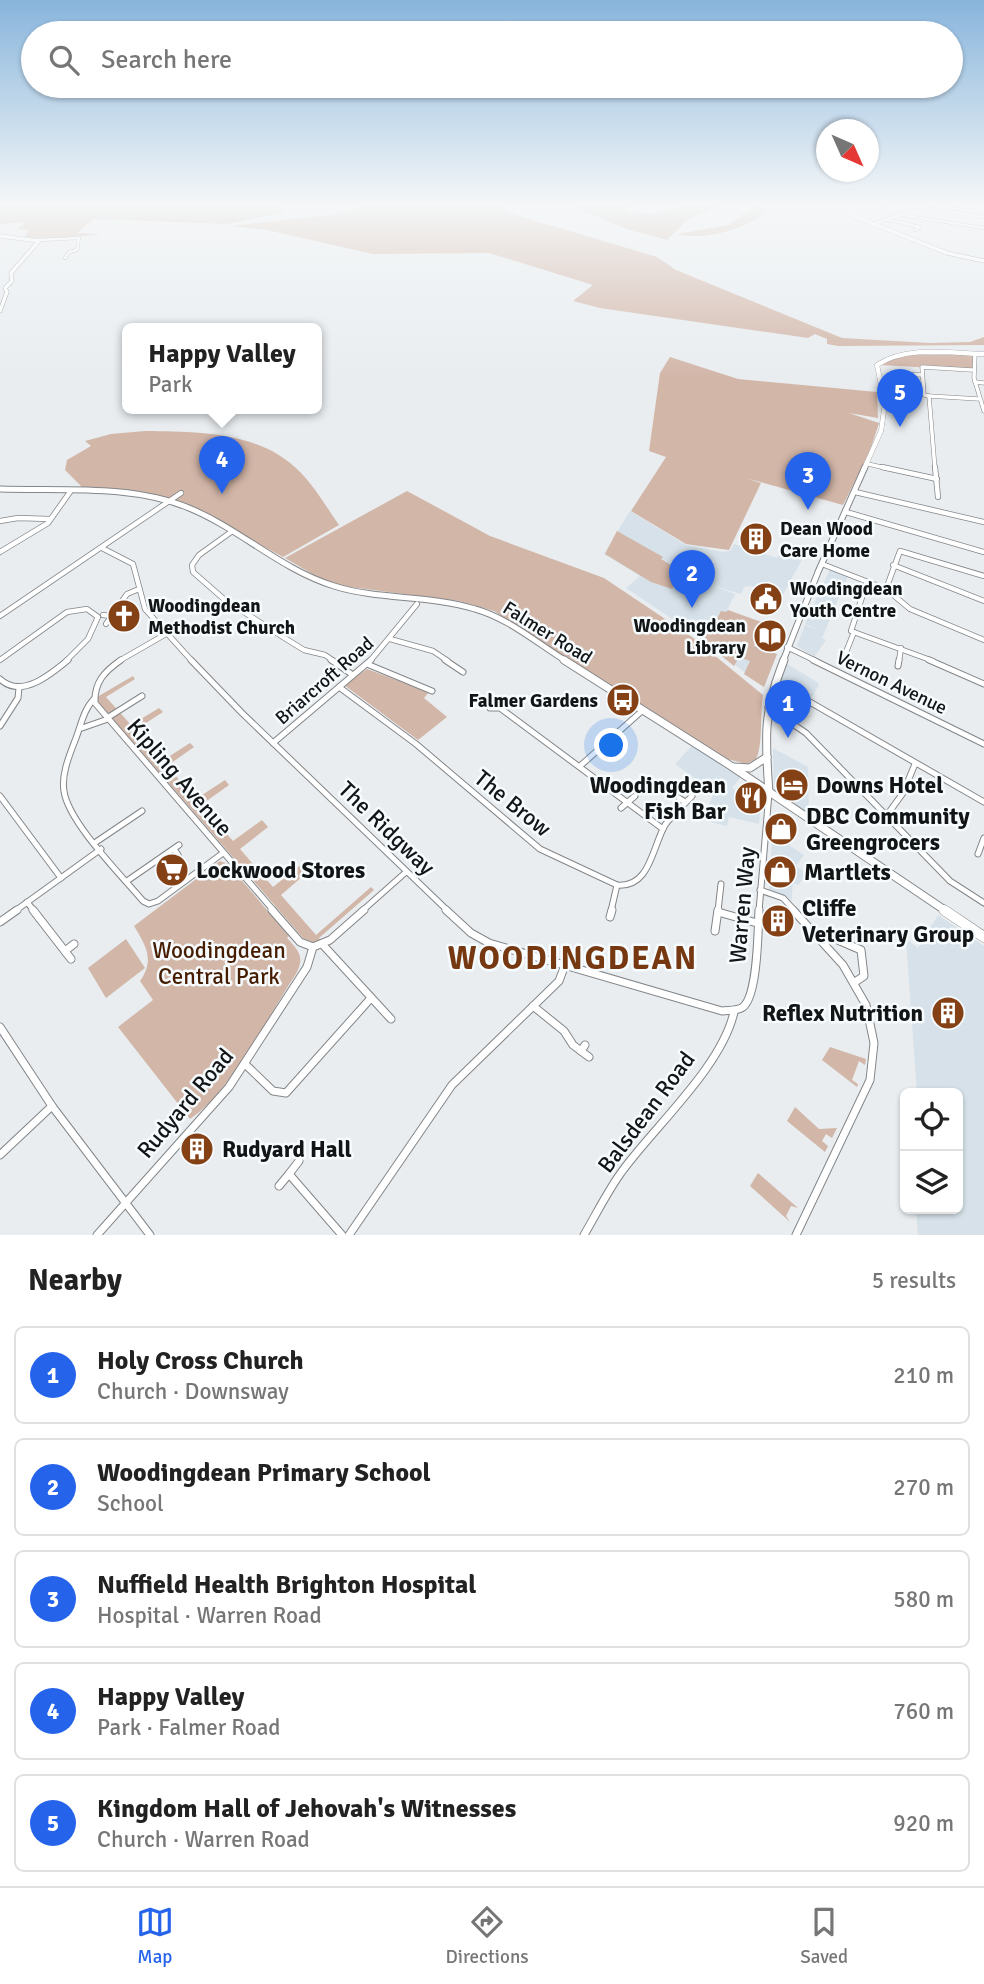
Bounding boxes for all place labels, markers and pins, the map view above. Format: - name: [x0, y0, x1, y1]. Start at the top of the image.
- pin: 5: [877, 369, 923, 427]
- pin: 4: [199, 436, 245, 494]
- pin: 3: [785, 452, 831, 510]
- place label: Dean Wood Care Home: [780, 517, 873, 563]
- building icon: Dean Wood Care Home: [737, 520, 775, 558]
- pin: 2: [669, 550, 715, 608]
- place label: Woodingdean Youth Centre: [789, 577, 903, 623]
- public building icon: Woodingdean Youth Centre: [747, 580, 785, 618]
- place label: Woodingdean Methodist Church: [148, 594, 295, 640]
- church icon: Woodingdean Methodist Church: [105, 597, 143, 635]
- place label: Woodingdean Library: [633, 614, 747, 660]
- library icon: Woodingdean Library: [751, 617, 789, 655]
- pin: 1: [765, 680, 811, 738]
- bus stop icon: Falmer Gardens: [604, 681, 642, 719]
- place label: Falmer Gardens: [468, 689, 598, 713]
- hotel icon: Downs Hotel: [773, 766, 811, 804]
- place label: Woodingdean Fish Bar: [590, 771, 727, 826]
- place label: Downs Hotel: [816, 771, 943, 800]
- restaurant icon: Woodingdean Fish Bar: [732, 779, 770, 817]
- place label: DBC Community Greengrocers: [806, 802, 970, 857]
- shop icon: DBC Community Greengrocers: [762, 810, 800, 848]
- supermarket icon: Lockwood Stores: [153, 851, 191, 889]
- shop icon: Martlets: [761, 853, 799, 891]
- place label: Lockwood Stores: [196, 856, 365, 885]
- place label: Martlets: [804, 858, 891, 887]
- place label: Cliffe Veterinary Group: [802, 894, 974, 949]
- building icon: Cliffe Veterinary Group: [759, 902, 797, 940]
- building icon: Reflex Nutrition: [929, 994, 967, 1032]
- place label: Reflex Nutrition: [762, 999, 923, 1028]
- building icon: Rudyard Hall: [178, 1130, 216, 1168]
- place label: Rudyard Hall: [222, 1135, 352, 1164]

